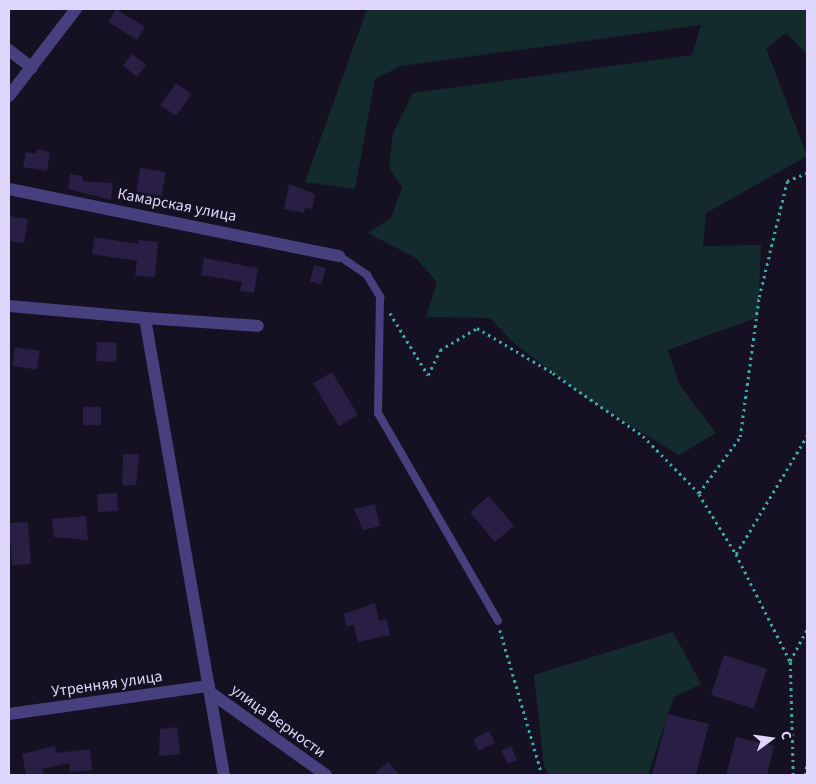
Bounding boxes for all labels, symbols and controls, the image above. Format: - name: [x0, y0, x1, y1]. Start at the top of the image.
- street label: Камарская улица: [116, 184, 238, 226]
- street label: Утренняя улица: [50, 667, 164, 701]
- street label: улица Верности: [227, 680, 329, 762]
- north arrow: [746, 714, 796, 764]
- text: С: [775, 729, 796, 742]

